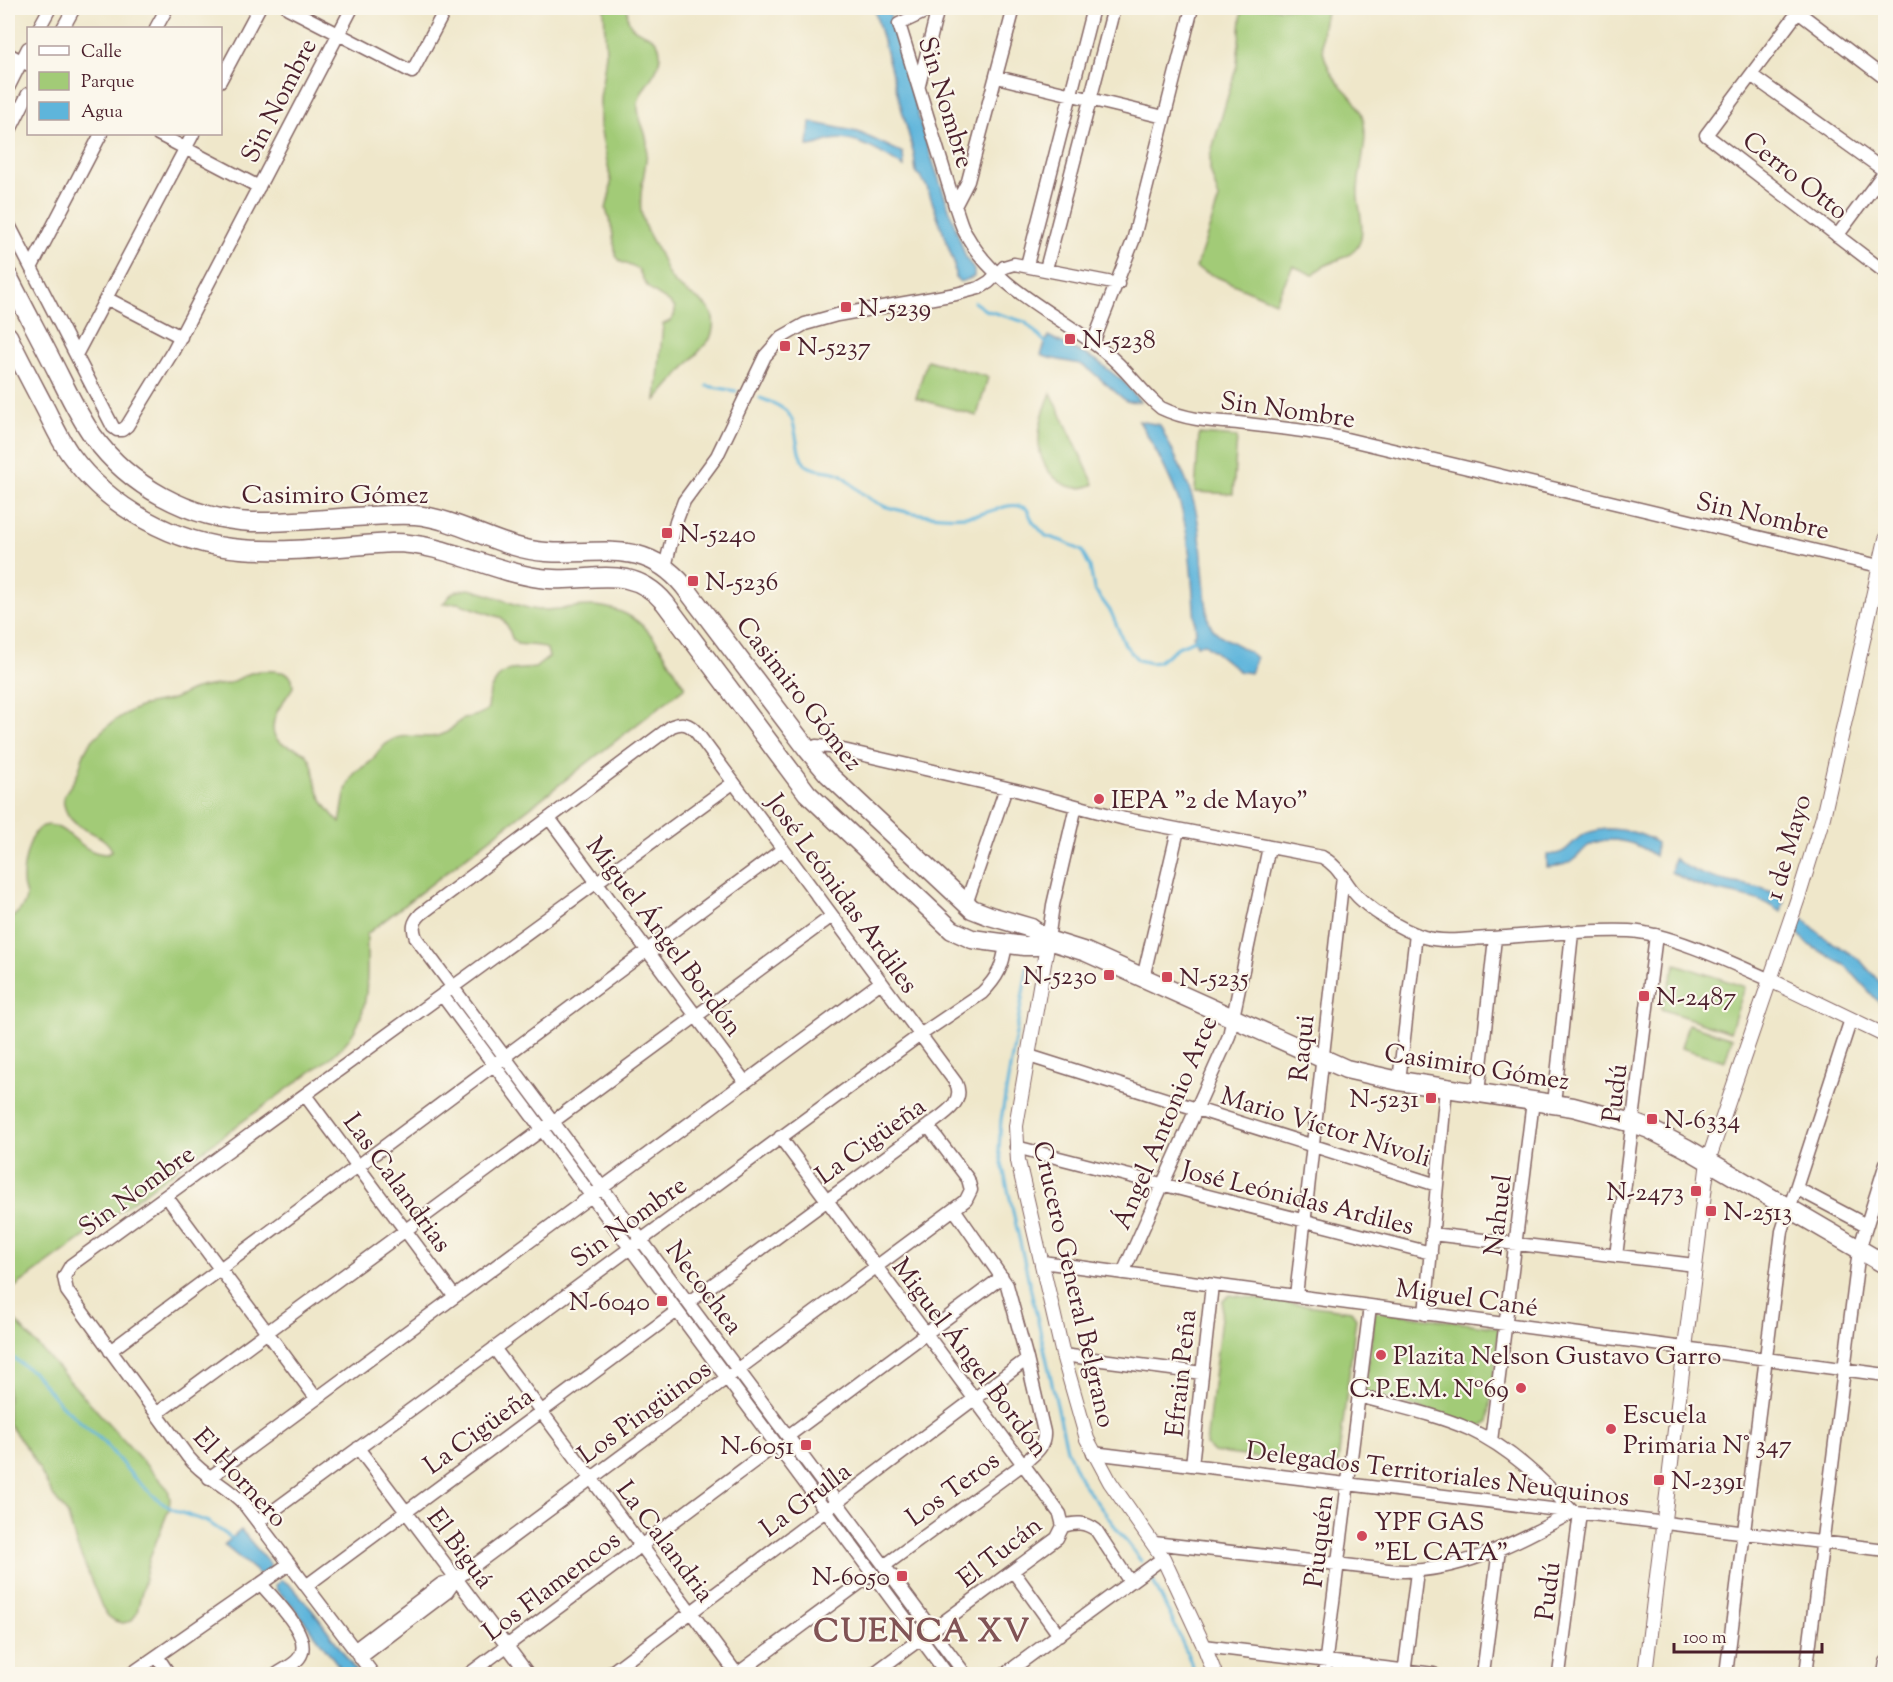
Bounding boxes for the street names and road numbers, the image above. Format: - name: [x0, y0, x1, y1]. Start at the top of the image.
- street label: Sin Nombre: [233, 32, 328, 170]
- street label: Sin Nombre: [907, 32, 982, 173]
- street label: Cerro Otto: [1734, 124, 1855, 230]
- street label: Sin Nombre: [1218, 384, 1357, 439]
- street label: Casimiro Gómez: [241, 478, 429, 515]
- street label: Sin Nombre: [1692, 484, 1833, 551]
- street label: Casimiro Gómez: [726, 609, 870, 780]
- street label: José Leónidas Ardiles: [755, 786, 926, 1002]
- street label: 1 de Mayo: [1757, 790, 1822, 905]
- street label: Miguel Ángel Bordón: [576, 830, 750, 1045]
- street label: Ángel Antonio Arce: [1104, 1010, 1228, 1236]
- street label: Raqui: [1282, 1013, 1325, 1083]
- street label: Casimiro Gómez: [1381, 1036, 1572, 1101]
- street label: Pudú: [1595, 1062, 1638, 1125]
- street label: Mario Víctor Nívoli: [1215, 1079, 1435, 1178]
- street label: La Cigüeña: [809, 1089, 934, 1195]
- street label: Las Calandrias: [333, 1106, 459, 1261]
- street label: Sin Nombre: [72, 1137, 203, 1247]
- street label: Crucero General Belgrano: [1022, 1138, 1124, 1431]
- street label: José Leónidas Ardiles: [1175, 1152, 1418, 1246]
- street label: Sin Nombre: [564, 1168, 695, 1278]
- street label: Nahuel: [1476, 1172, 1523, 1258]
- street label: Necochea: [655, 1234, 751, 1343]
- street label: Miguel Ángel Bordón: [882, 1251, 1056, 1466]
- street label: Miguel Cané: [1393, 1271, 1540, 1328]
- street label: Efrain Peña: [1157, 1308, 1208, 1439]
- street label: Los Pingüinos: [571, 1352, 720, 1474]
- street label: La Cigüeña: [417, 1379, 542, 1485]
- street label: El Hornero: [183, 1421, 295, 1537]
- street label: Delegados Territoriales Neuquinos: [1244, 1434, 1632, 1517]
- street label: Los Teros: [899, 1443, 1008, 1537]
- street label: La Grulla: [753, 1454, 860, 1548]
- street label: La Calandria: [606, 1474, 722, 1611]
- street label: Piuquén: [1296, 1493, 1345, 1590]
- street label: El Biguá: [417, 1502, 501, 1597]
- street label: El Tucán: [950, 1508, 1051, 1598]
- street label: Los Flamencos: [476, 1523, 629, 1651]
- street label: Pudú: [1528, 1560, 1571, 1623]

